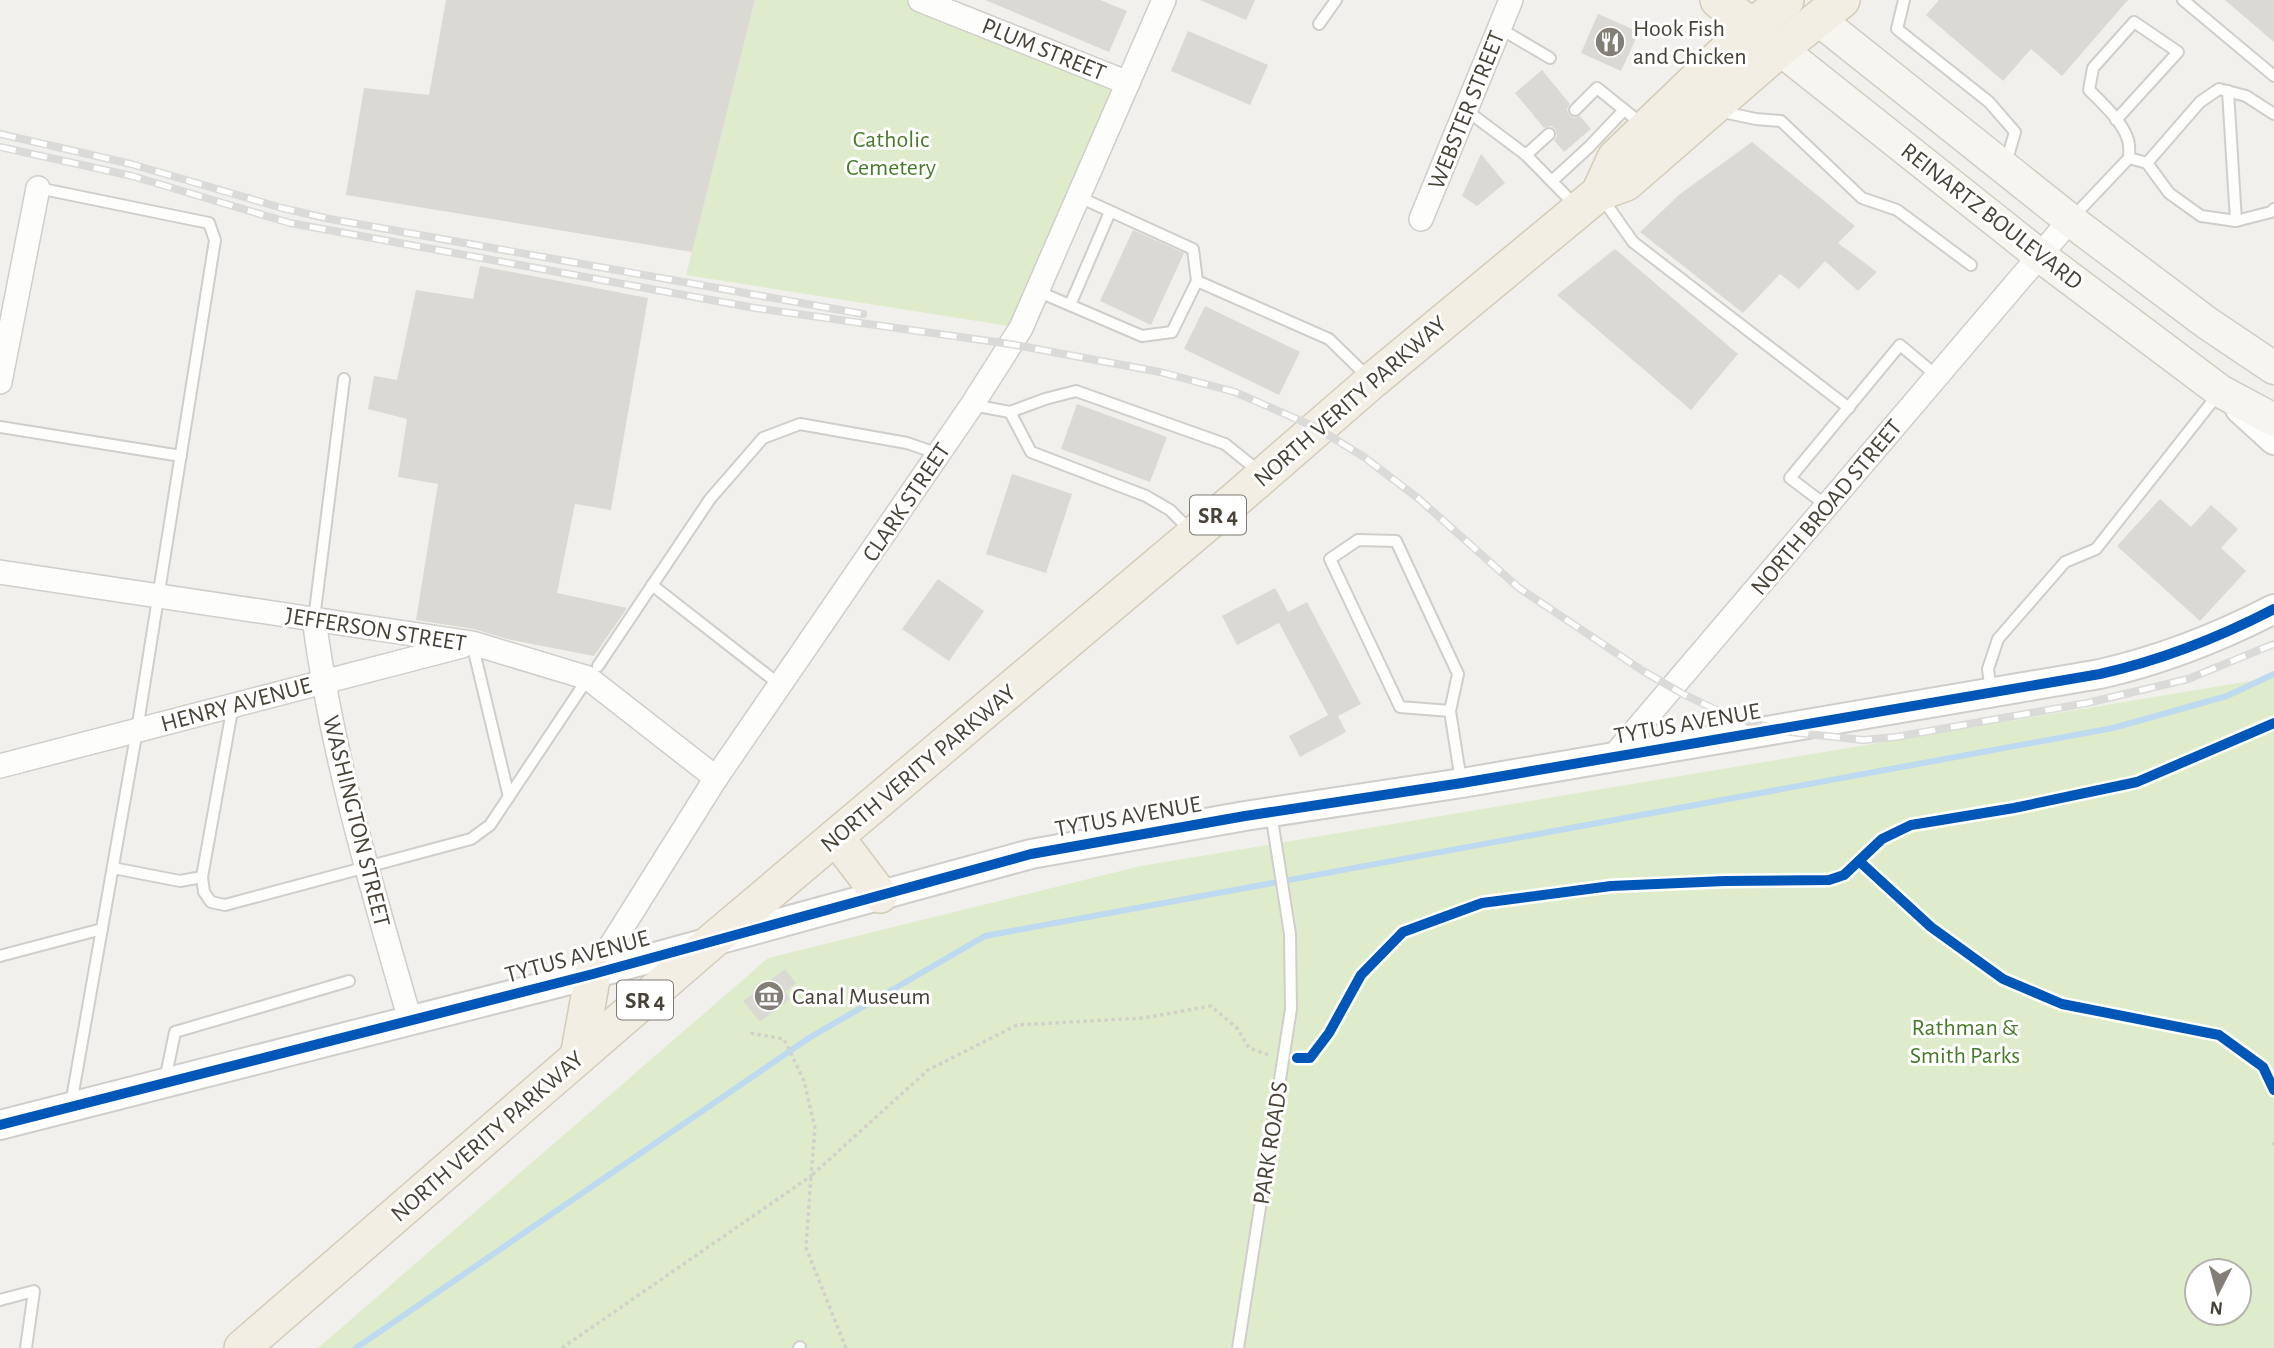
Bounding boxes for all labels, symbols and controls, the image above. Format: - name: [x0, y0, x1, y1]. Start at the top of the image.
- street label: PLUM STREET: [978, 14, 1109, 86]
- place label: Hook Fish and Chicken: [1633, 17, 1747, 69]
- restaurant icon: Hook Fish and Chicken: [1593, 25, 1627, 59]
- street label: WEBSTER STREET: [1424, 28, 1510, 193]
- park label: Catholic Cemetery: [846, 128, 936, 180]
- street label: REINARTZ BOULEVARD: [1896, 139, 2087, 295]
- street label: NORTH VERITY PARKWAY: [1250, 312, 1452, 492]
- street label: NORTH BROAD STREET: [1747, 415, 1907, 600]
- street label: CLARK STREET: [858, 439, 955, 566]
- road number: SR 4: [1190, 495, 1246, 534]
- street label: JEFFERSON STREET: [284, 604, 468, 656]
- street label: HENRY AVENUE: [158, 673, 315, 737]
- street label: NORTH VERITY PARKWAY: [816, 680, 1021, 857]
- street label: TYTUS AVENUE: [1612, 699, 1763, 749]
- street label: WASHINGTON STREET: [318, 713, 394, 929]
- street label: TYTUS AVENUE: [1053, 792, 1204, 842]
- street label: TYTUS AVENUE: [503, 926, 652, 988]
- museum icon: Canal Museum: [752, 979, 786, 1013]
- road number: SR 4: [617, 981, 673, 1020]
- place label: Canal Museum: [792, 985, 931, 1009]
- park label: Rathman & Smith Parks: [1910, 1016, 2020, 1068]
- street label: NORTH VERITY PARKWAY: [387, 1047, 589, 1227]
- street label: PARK ROADS: [1249, 1080, 1293, 1206]
- north arrow: [2183, 1257, 2253, 1327]
- text: N: [2209, 1297, 2224, 1318]

